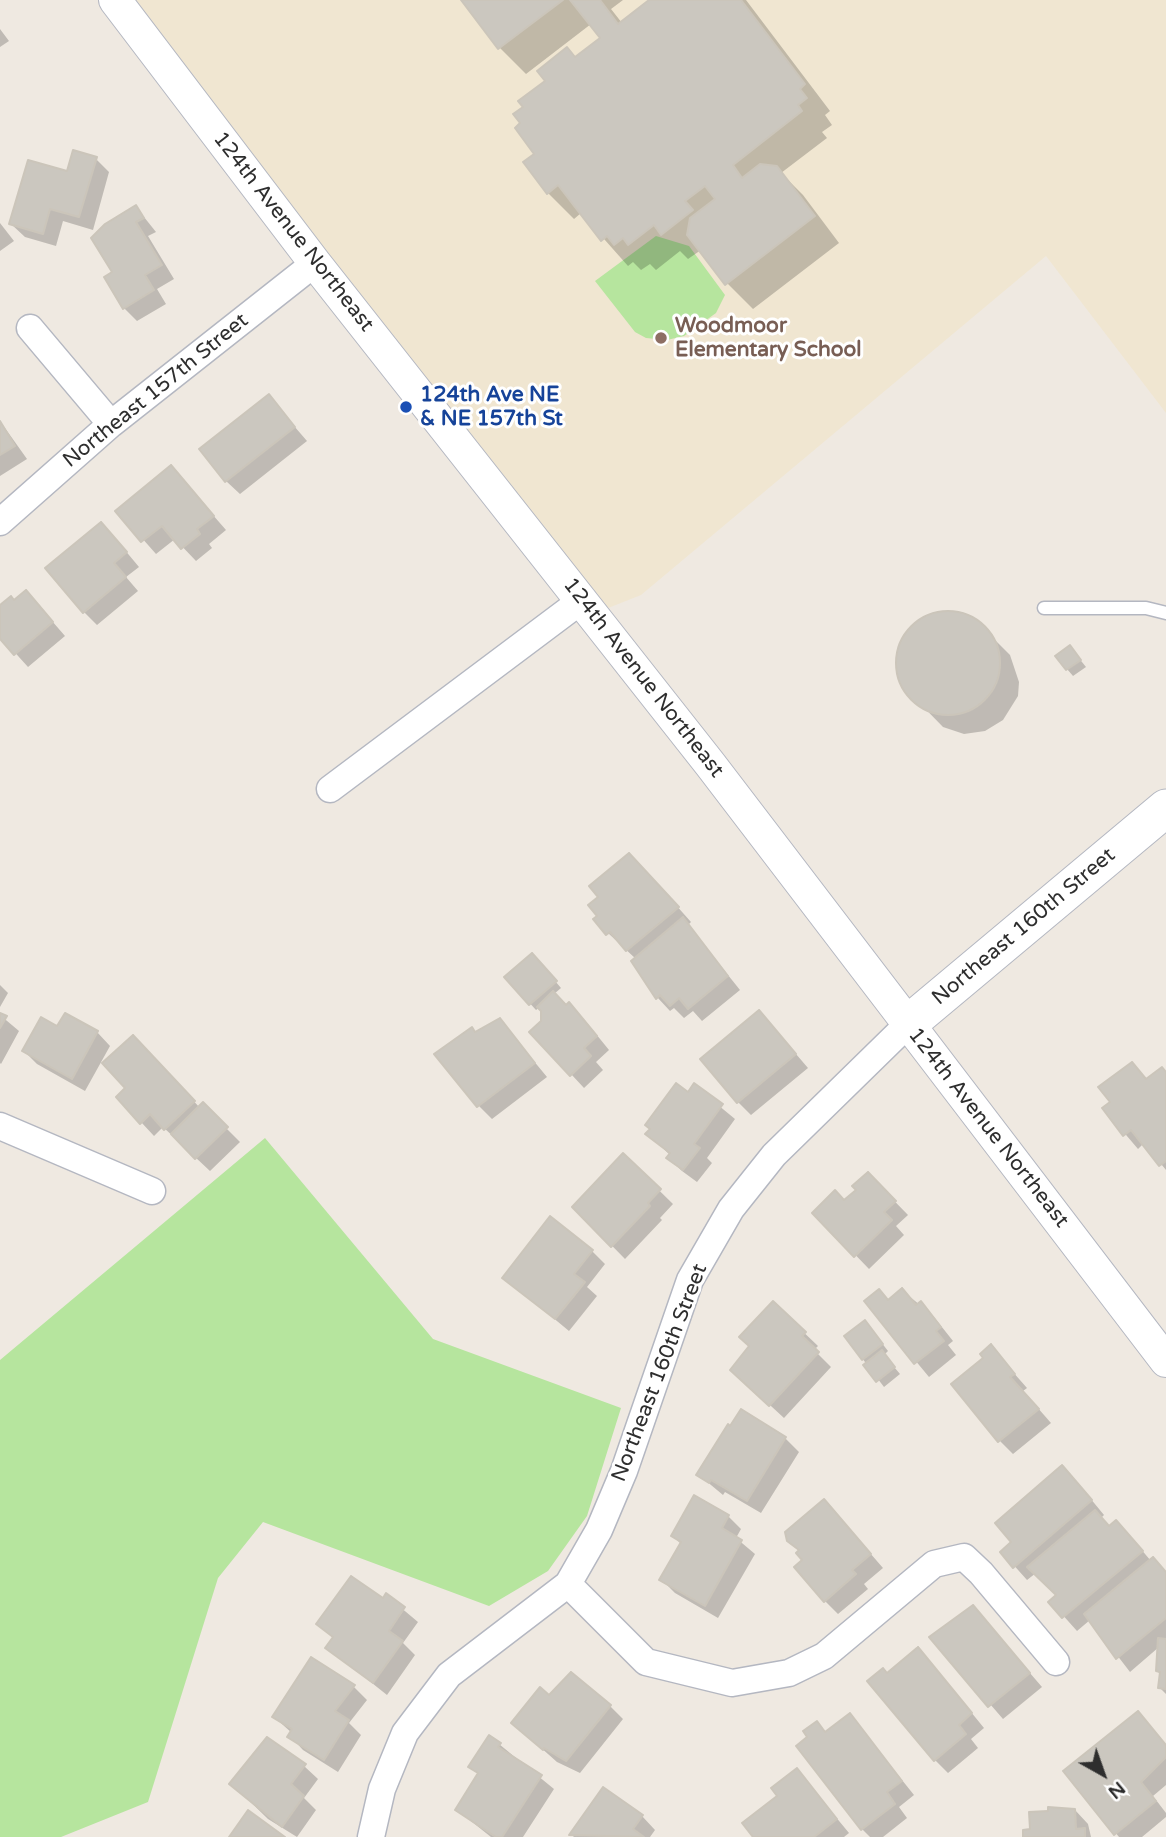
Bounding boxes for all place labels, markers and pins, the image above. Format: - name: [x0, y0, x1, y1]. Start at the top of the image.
- place label: Woodmoor Elementary School: [675, 313, 862, 363]
- marker: Woodmoor Elementary School: [653, 330, 669, 346]
- place label: 124th Ave NE & NE 157th St: [420, 382, 563, 432]
- marker: 124th Ave NE & NE 157th St: [398, 399, 414, 415]

